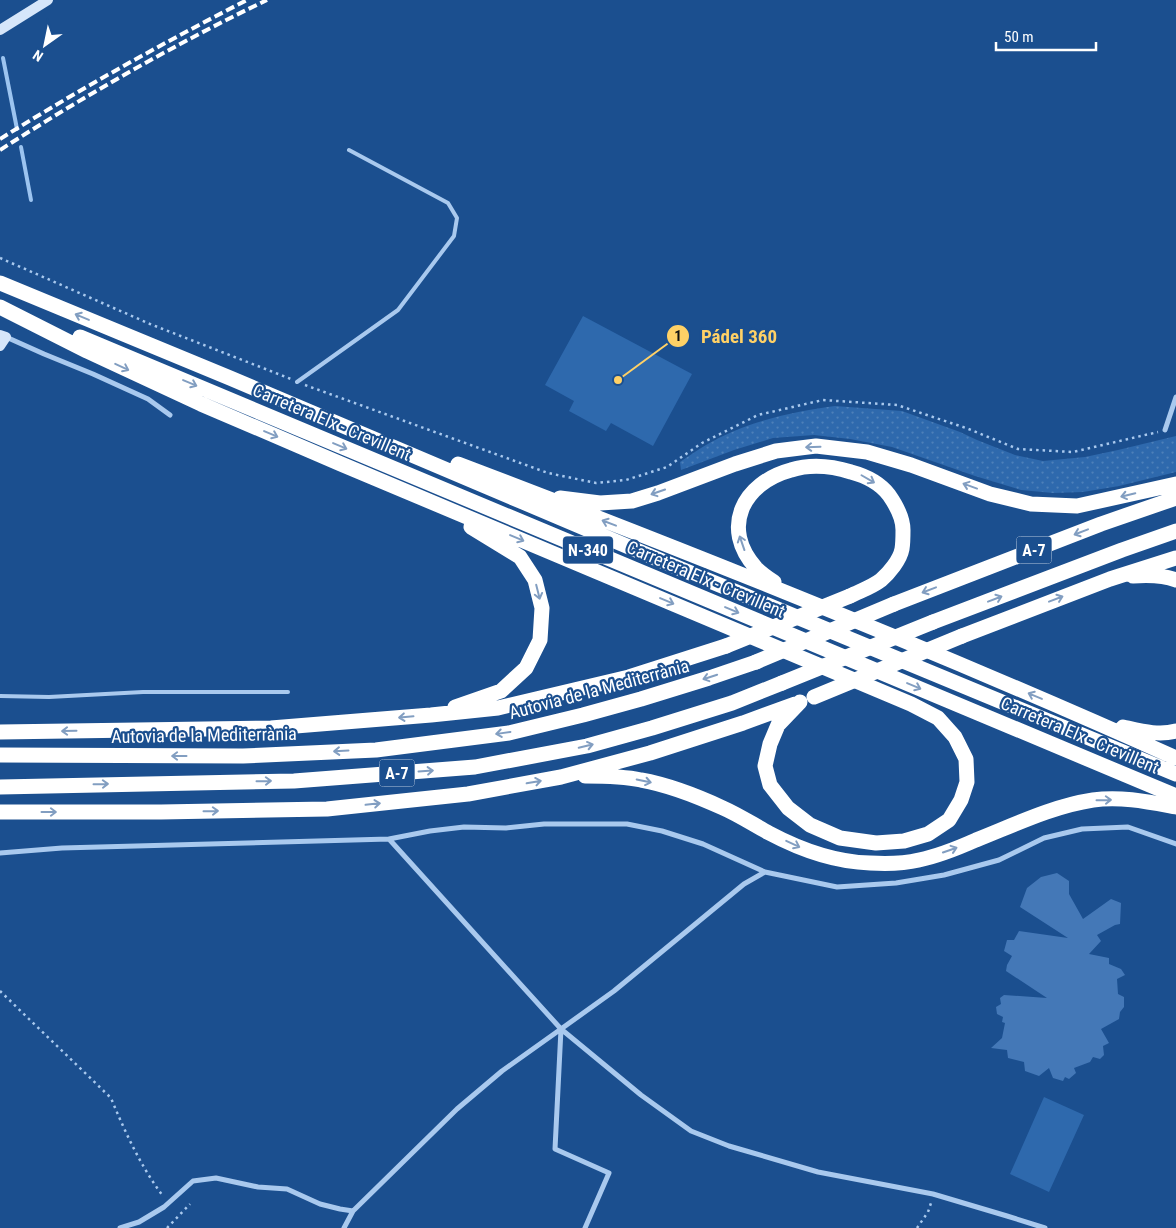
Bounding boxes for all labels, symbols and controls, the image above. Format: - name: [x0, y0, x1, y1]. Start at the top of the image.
- north arrow: [20, 20, 70, 70]
- scale bar: [996, 20, 1096, 52]
- text: 50 m: [1004, 28, 1034, 46]
- text: N: [30, 47, 46, 65]
- one-way arrow: [75, 311, 90, 321]
- callout: Pádel 360: [666, 319, 787, 353]
- text: Pádel 360: [701, 325, 777, 348]
- text: 1: [674, 327, 682, 345]
- one-way arrow: [114, 363, 129, 373]
- one-way arrow: [182, 379, 197, 389]
- street label: Carretera Elx - Crevillent: [250, 379, 414, 465]
- one-way arrow: [263, 431, 278, 440]
- one-way arrow: [332, 442, 347, 451]
- one-way arrow: [806, 442, 822, 451]
- one-way arrow: [861, 474, 875, 484]
- one-way arrow: [963, 481, 978, 490]
- one-way arrow: [651, 488, 667, 497]
- one-way arrow: [1121, 490, 1137, 500]
- one-way arrow: [602, 518, 617, 527]
- one-way arrow: [1073, 528, 1089, 537]
- one-way arrow: [509, 533, 524, 543]
- one-way arrow: [737, 535, 746, 551]
- road number: N-340: [563, 536, 613, 564]
- street label: Carretera Elx - Crevillent: [624, 536, 788, 622]
- road number: A-7: [1016, 536, 1052, 564]
- one-way arrow: [534, 583, 543, 599]
- one-way arrow: [922, 586, 937, 596]
- one-way arrow: [987, 593, 1002, 603]
- one-way arrow: [1048, 594, 1064, 603]
- one-way arrow: [659, 596, 674, 606]
- one-way arrow: [724, 606, 739, 615]
- street label: Autovia de la Mediterrània: [507, 655, 691, 723]
- one-way arrow: [703, 673, 719, 683]
- one-way arrow: [906, 682, 921, 692]
- one-way arrow: [1028, 690, 1043, 699]
- street label: Carretera Elx - Crevillent: [998, 692, 1162, 778]
- one-way arrow: [398, 713, 414, 722]
- street label: Autovia de la Mediterrània: [111, 723, 297, 747]
- one-way arrow: [61, 726, 78, 736]
- one-way arrow: [495, 729, 511, 739]
- one-way arrow: [578, 741, 594, 750]
- one-way arrow: [334, 747, 350, 756]
- one-way arrow: [171, 751, 188, 761]
- road number: A-7: [380, 760, 414, 786]
- one-way arrow: [418, 766, 434, 775]
- one-way arrow: [255, 776, 271, 786]
- one-way arrow: [526, 776, 542, 786]
- one-way arrow: [636, 777, 652, 786]
- one-way arrow: [93, 780, 109, 789]
- one-way arrow: [1096, 795, 1112, 804]
- one-way arrow: [365, 799, 381, 809]
- one-way arrow: [202, 806, 219, 816]
- one-way arrow: [40, 807, 56, 817]
- one-way arrow: [785, 840, 800, 850]
- one-way arrow: [942, 845, 958, 854]

